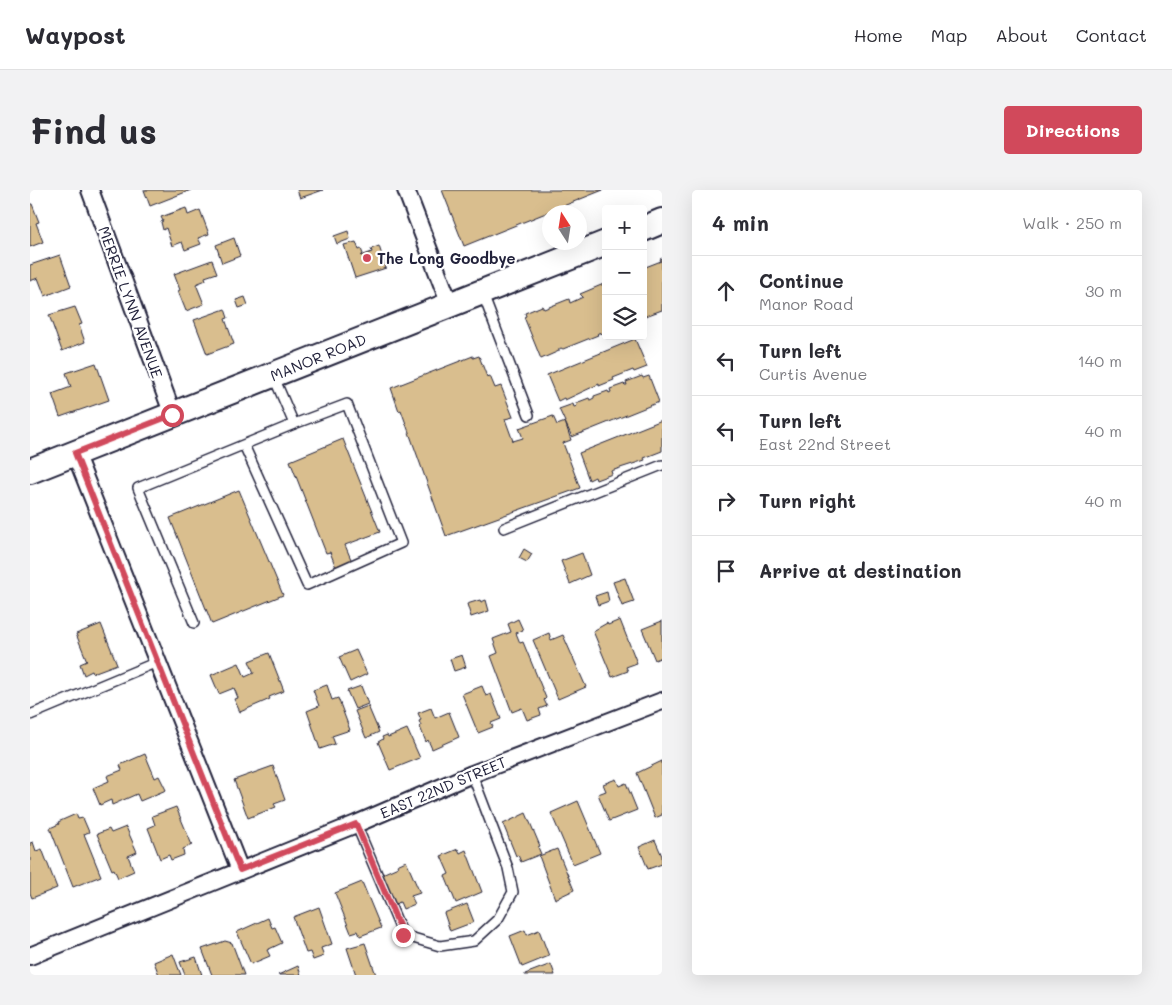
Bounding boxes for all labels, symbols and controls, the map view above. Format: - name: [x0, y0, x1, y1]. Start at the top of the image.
- text: Waypost: [25, 19, 126, 50]
- text: Home: [854, 23, 903, 47]
- text: Map: [931, 23, 967, 47]
- text: About: [995, 23, 1048, 47]
- text: Contact: [1076, 23, 1147, 47]
- button: Directions: [1004, 106, 1142, 154]
- text: Find us: [30, 107, 157, 153]
- north arrow: [542, 205, 587, 250]
- map controls: [602, 205, 647, 340]
- button: +: [602, 205, 647, 250]
- text: 4 min: [712, 209, 769, 236]
- text: Walk · 250 m: [1022, 212, 1122, 233]
- street label: MERRIE LYNN AVENUE: [94, 223, 168, 381]
- place label: The Long Goodbye: [377, 248, 516, 268]
- button: −: [602, 250, 647, 295]
- marker: The Long Goodbye: [361, 252, 373, 264]
- text: Continue: [759, 268, 844, 293]
- icon: ahead: [712, 277, 740, 305]
- text: 30 m: [1085, 280, 1122, 301]
- text: Manor Road: [759, 293, 853, 314]
- button: layers: [602, 295, 647, 340]
- street label: MANOR ROAD: [267, 329, 369, 385]
- text: Turn left: [759, 338, 842, 363]
- icon: left: [712, 347, 740, 375]
- text: 140 m: [1078, 350, 1122, 371]
- text: Curtis Avenue: [759, 363, 867, 384]
- route start: [161, 404, 184, 427]
- text: Turn left: [759, 408, 842, 433]
- icon: left: [712, 417, 740, 445]
- text: 40 m: [1085, 420, 1122, 441]
- text: East 22nd Street: [759, 433, 891, 454]
- icon: right: [712, 487, 740, 515]
- text: Turn right: [759, 488, 856, 513]
- text: 40 m: [1085, 490, 1122, 511]
- icon: arrive: [712, 557, 740, 585]
- text: Arrive at destination: [759, 558, 962, 583]
- street label: EAST 22ND STREET: [377, 751, 509, 823]
- route end: [392, 924, 415, 947]

